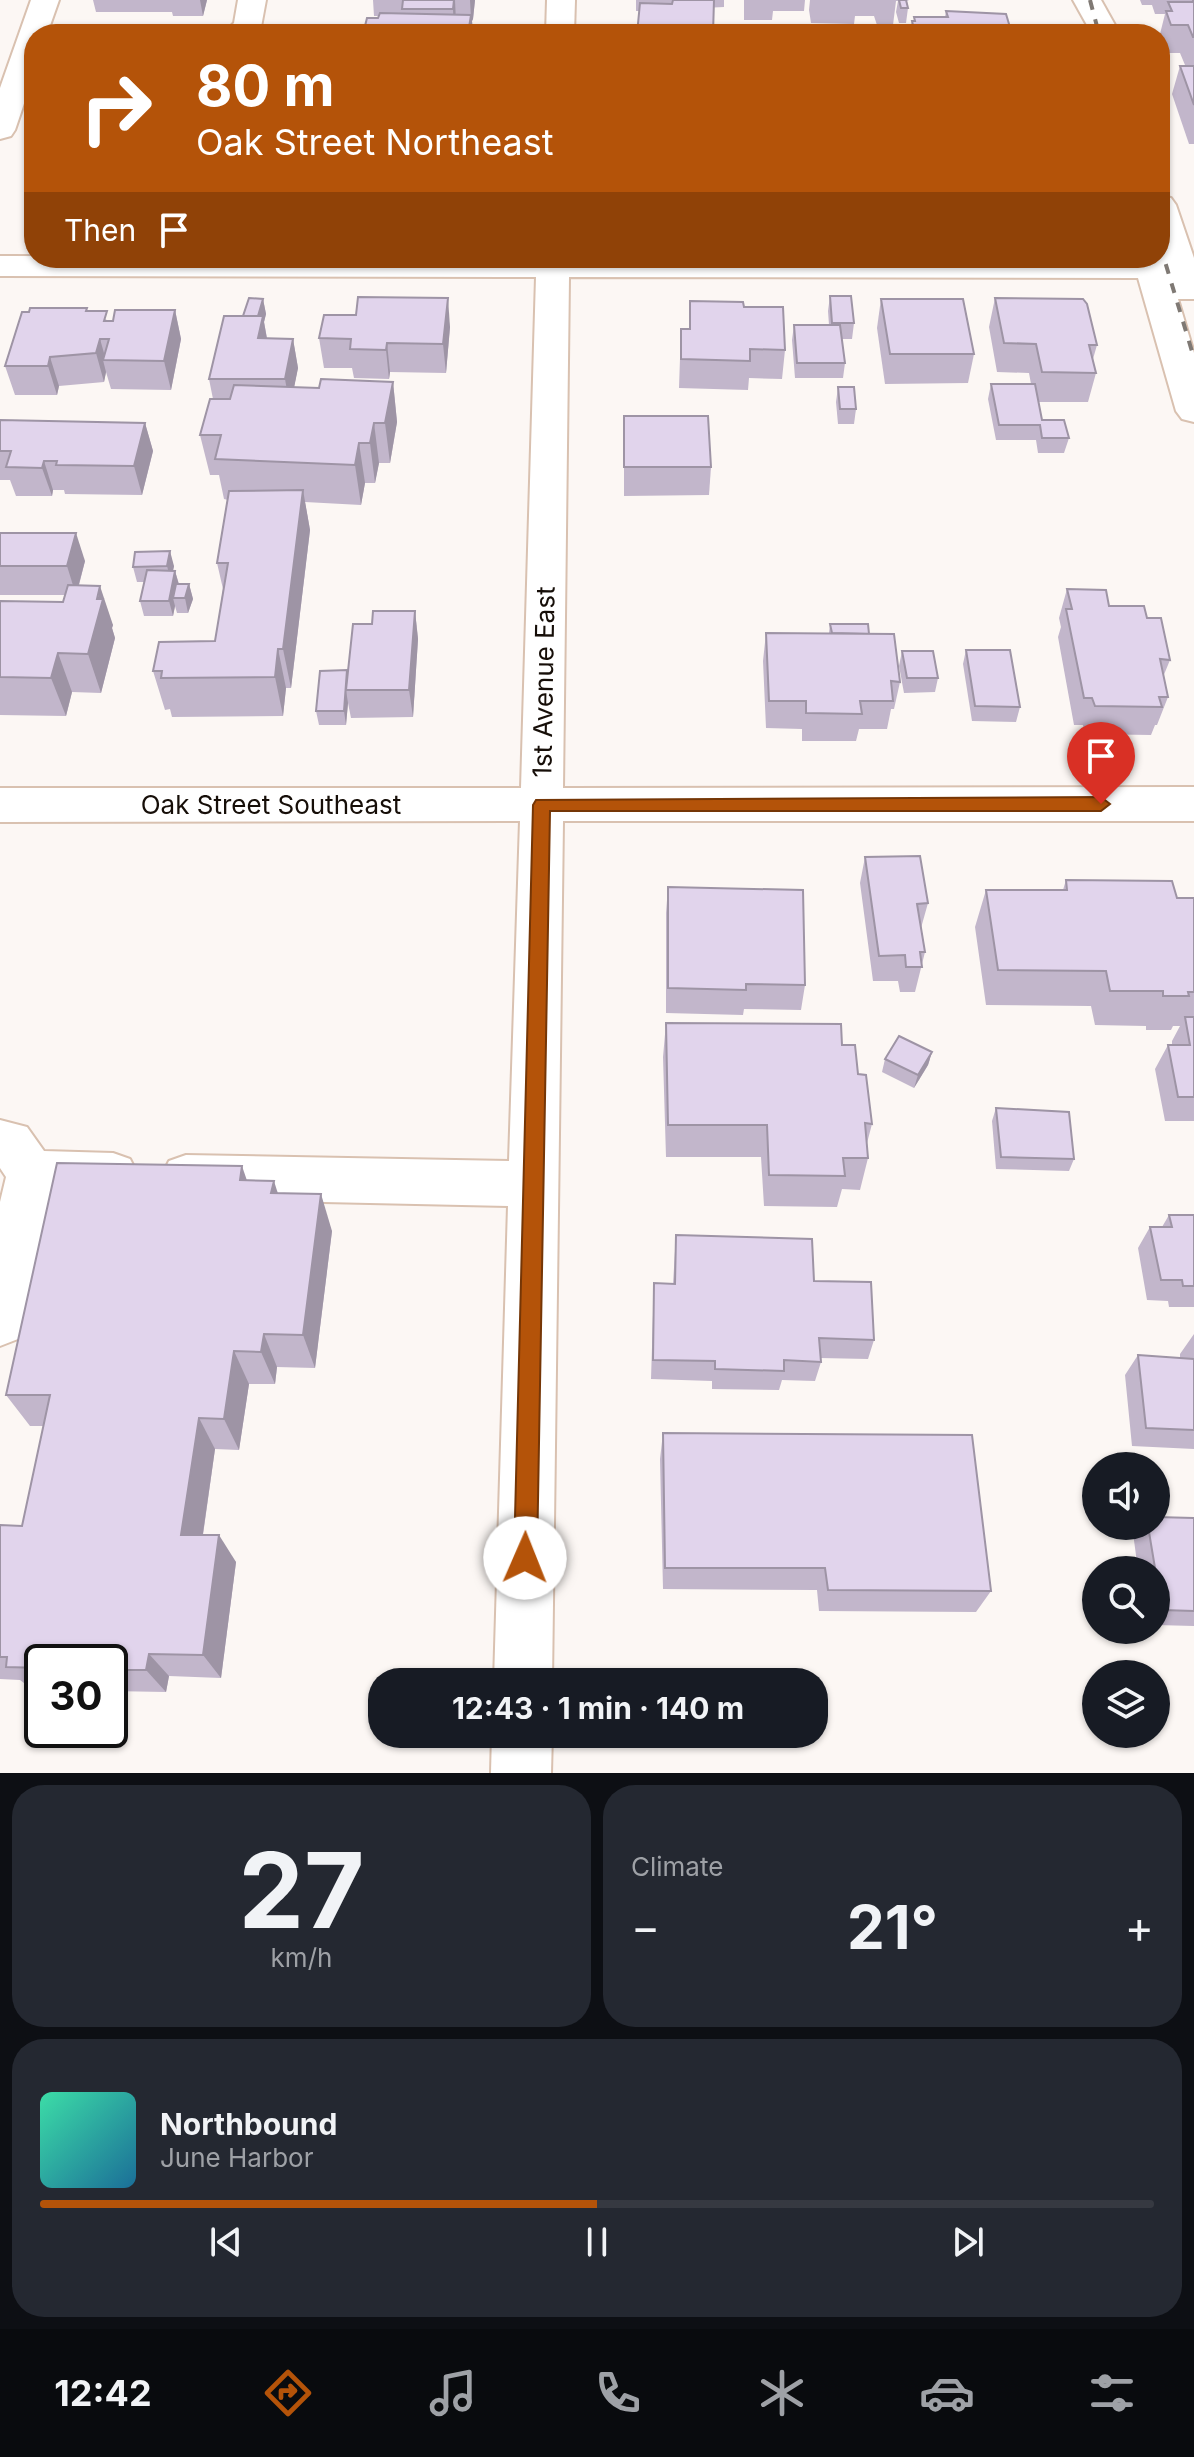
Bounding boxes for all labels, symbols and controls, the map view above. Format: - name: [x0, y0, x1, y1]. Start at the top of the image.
- text: 80 m: [196, 52, 335, 120]
- icon: right: [64, 56, 168, 160]
- text: Oak Street Northeast: [196, 120, 554, 164]
- icon: arrive: [152, 208, 196, 252]
- text: Then: [64, 212, 136, 248]
- street label: 1st Avenue East: [526, 586, 561, 778]
- pin: [1067, 722, 1135, 804]
- icon: arrive: [1079, 734, 1123, 778]
- street label: Oak Street Southeast: [141, 789, 401, 820]
- map controls: [1082, 1452, 1170, 1748]
- button: sound: [1082, 1452, 1170, 1540]
- position arrow: [483, 1516, 567, 1600]
- button: search: [1082, 1556, 1170, 1644]
- speed limit sign: 30: [24, 1644, 128, 1748]
- button: layers: [1082, 1660, 1170, 1748]
- text: 12:43 · 1 min · 140 m: [452, 1690, 744, 1726]
- text: 27: [239, 1827, 365, 1953]
- text: Climate: [631, 1851, 723, 1882]
- text: 21°: [847, 1891, 938, 1963]
- text: −: [631, 1900, 660, 1954]
- text: +: [1125, 1900, 1154, 1954]
- text: km/h: [271, 1942, 332, 1973]
- text: Northbound: [160, 2106, 337, 2142]
- text: June Harbor: [160, 2142, 313, 2173]
- icon: previous: [204, 2220, 248, 2264]
- icon: pause: [575, 2220, 619, 2264]
- icon: next: [946, 2220, 990, 2264]
- icon: directions: [260, 2365, 316, 2421]
- icon: music: [425, 2365, 481, 2421]
- icon: phone: [590, 2365, 646, 2421]
- icon: climate: [754, 2365, 810, 2421]
- icon: car: [919, 2365, 975, 2421]
- icon: filters: [1084, 2365, 1140, 2421]
- text: 12:42: [54, 2371, 152, 2415]

